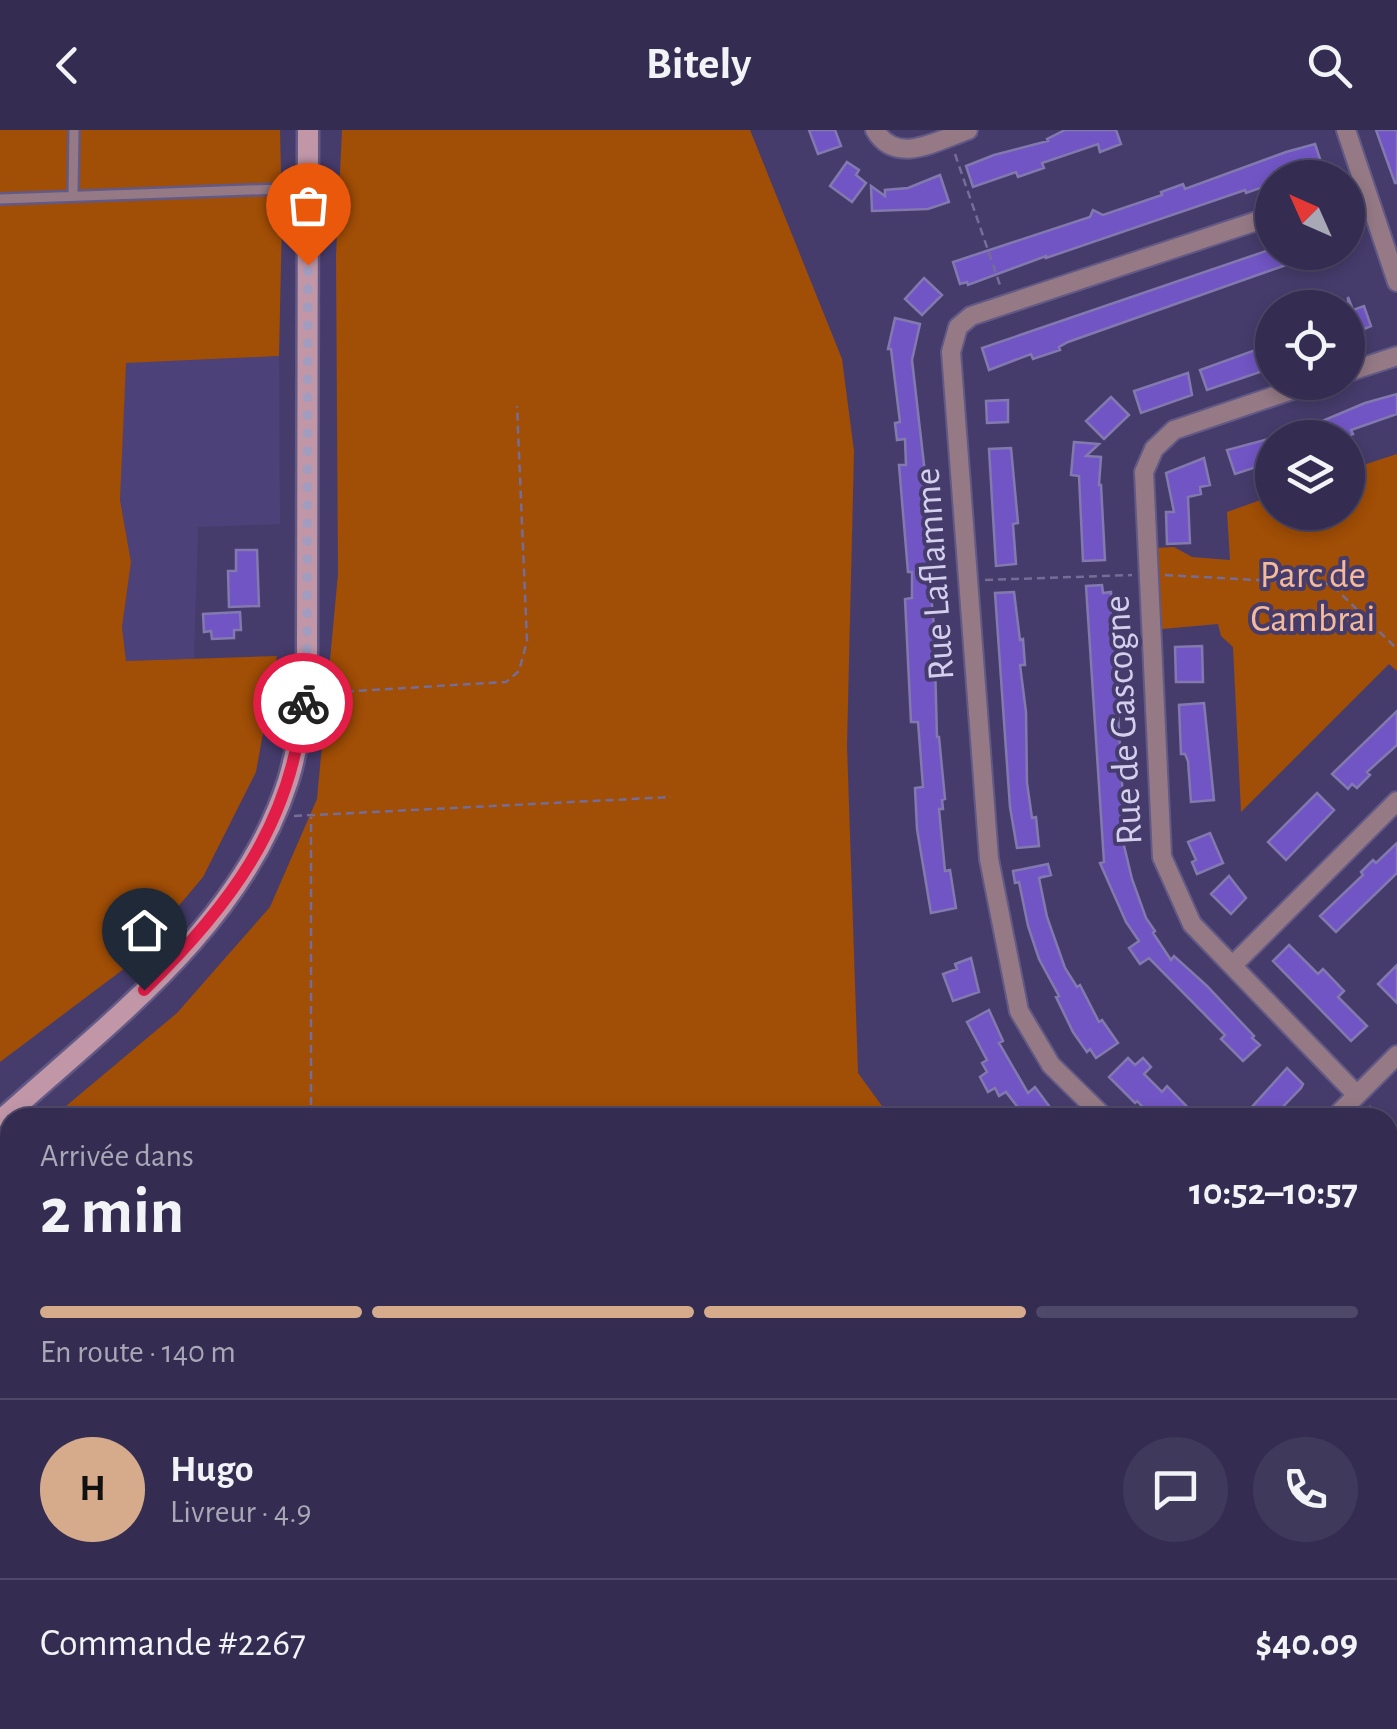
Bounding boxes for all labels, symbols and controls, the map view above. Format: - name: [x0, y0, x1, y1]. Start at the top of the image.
- icon: back: [40, 38, 95, 93]
- icon: search: [1302, 38, 1357, 93]
- text: Bitely: [646, 42, 751, 87]
- north arrow: [1255, 160, 1365, 270]
- map controls: [1255, 160, 1365, 530]
- pin: [266, 163, 351, 266]
- icon: bag: [281, 178, 336, 233]
- button: locate: [1255, 290, 1365, 400]
- button: layers: [1255, 420, 1365, 530]
- street label: Rue Laflamme: [909, 466, 961, 682]
- park label: Parc de Cambrai: [1250, 557, 1376, 639]
- street label: Rue de Gascogne: [1098, 594, 1150, 846]
- courier: [253, 653, 353, 753]
- icon: bike: [276, 676, 331, 731]
- pin: [102, 888, 187, 991]
- icon: home: [117, 903, 172, 958]
- text: Arrivée dans: [40, 1140, 194, 1172]
- text: 10:52–10:57: [1189, 1174, 1358, 1212]
- text: 2 min: [40, 1180, 184, 1245]
- text: En route · 140 m: [40, 1336, 236, 1368]
- button: chat: [1123, 1437, 1228, 1542]
- button: phone: [1253, 1437, 1358, 1542]
- text: Hugo: [170, 1451, 254, 1489]
- text: H: [79, 1470, 106, 1508]
- text: Livreur · 4.9: [170, 1496, 312, 1528]
- text: Commande #2267: [40, 1625, 306, 1663]
- text: $40.09: [1255, 1625, 1358, 1663]

